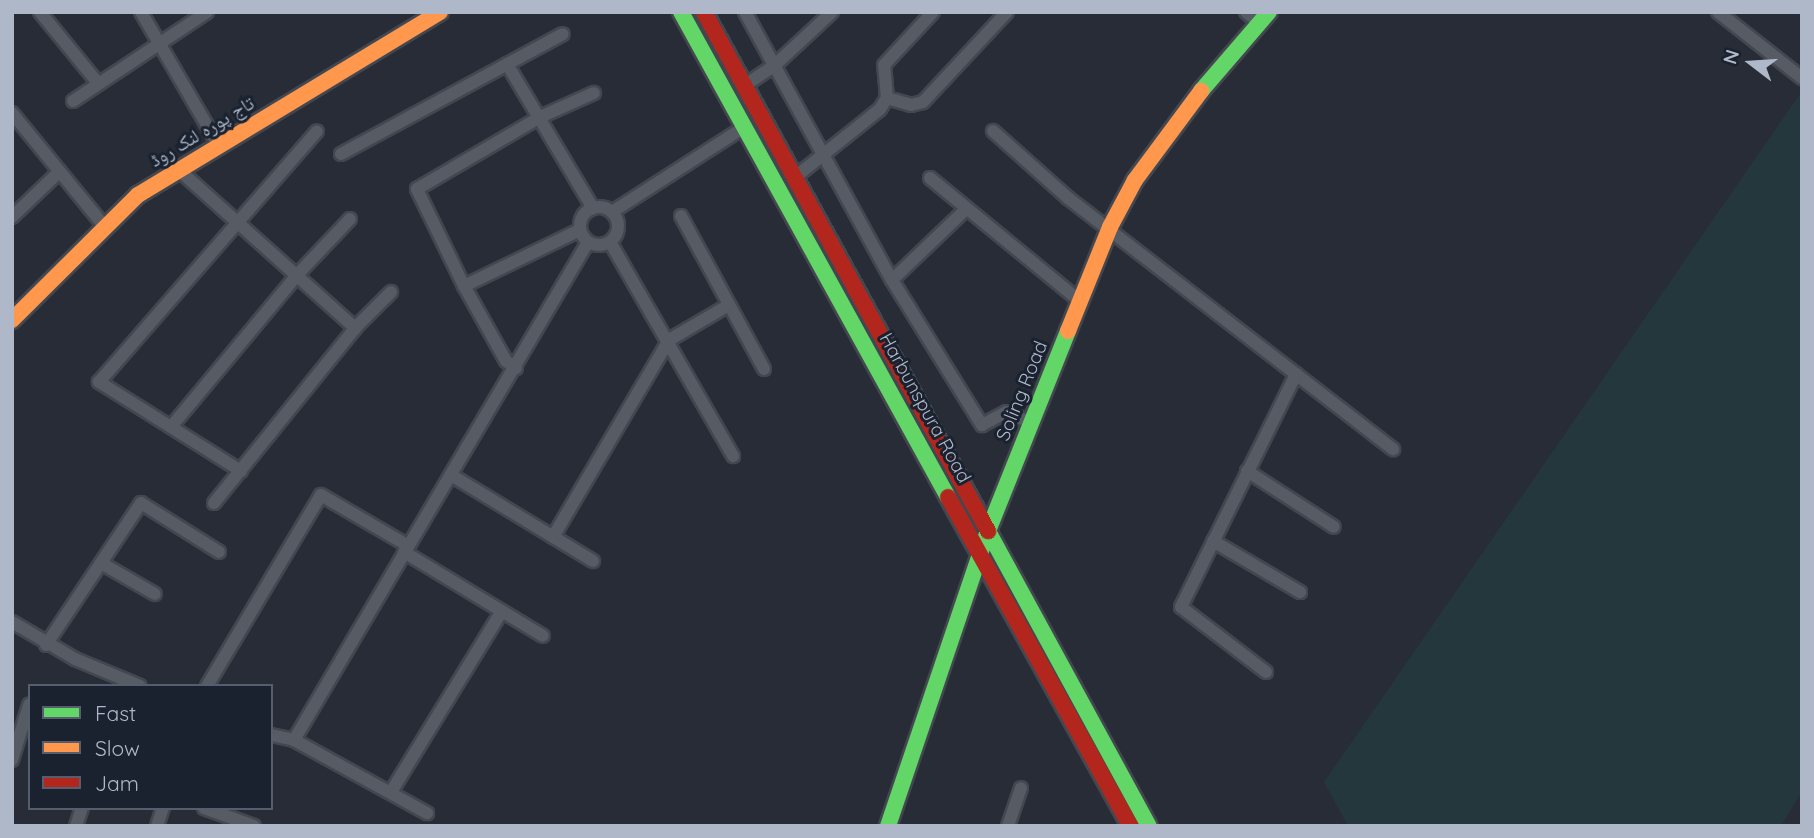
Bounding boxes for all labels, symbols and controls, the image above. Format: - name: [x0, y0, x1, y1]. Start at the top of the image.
- north arrow: [1716, 28, 1786, 98]
- text: N: [1717, 47, 1744, 67]
- street label: تاج پورہ لنک روڈ: [146, 92, 258, 172]
- street label: Harbunspura Road: [874, 329, 976, 487]
- street label: Soling Road: [992, 338, 1052, 444]
- legend: [28, 684, 273, 810]
- text: Fast: [95, 700, 136, 726]
- text: Slow: [95, 735, 140, 761]
- text: Jam: [95, 770, 139, 796]

